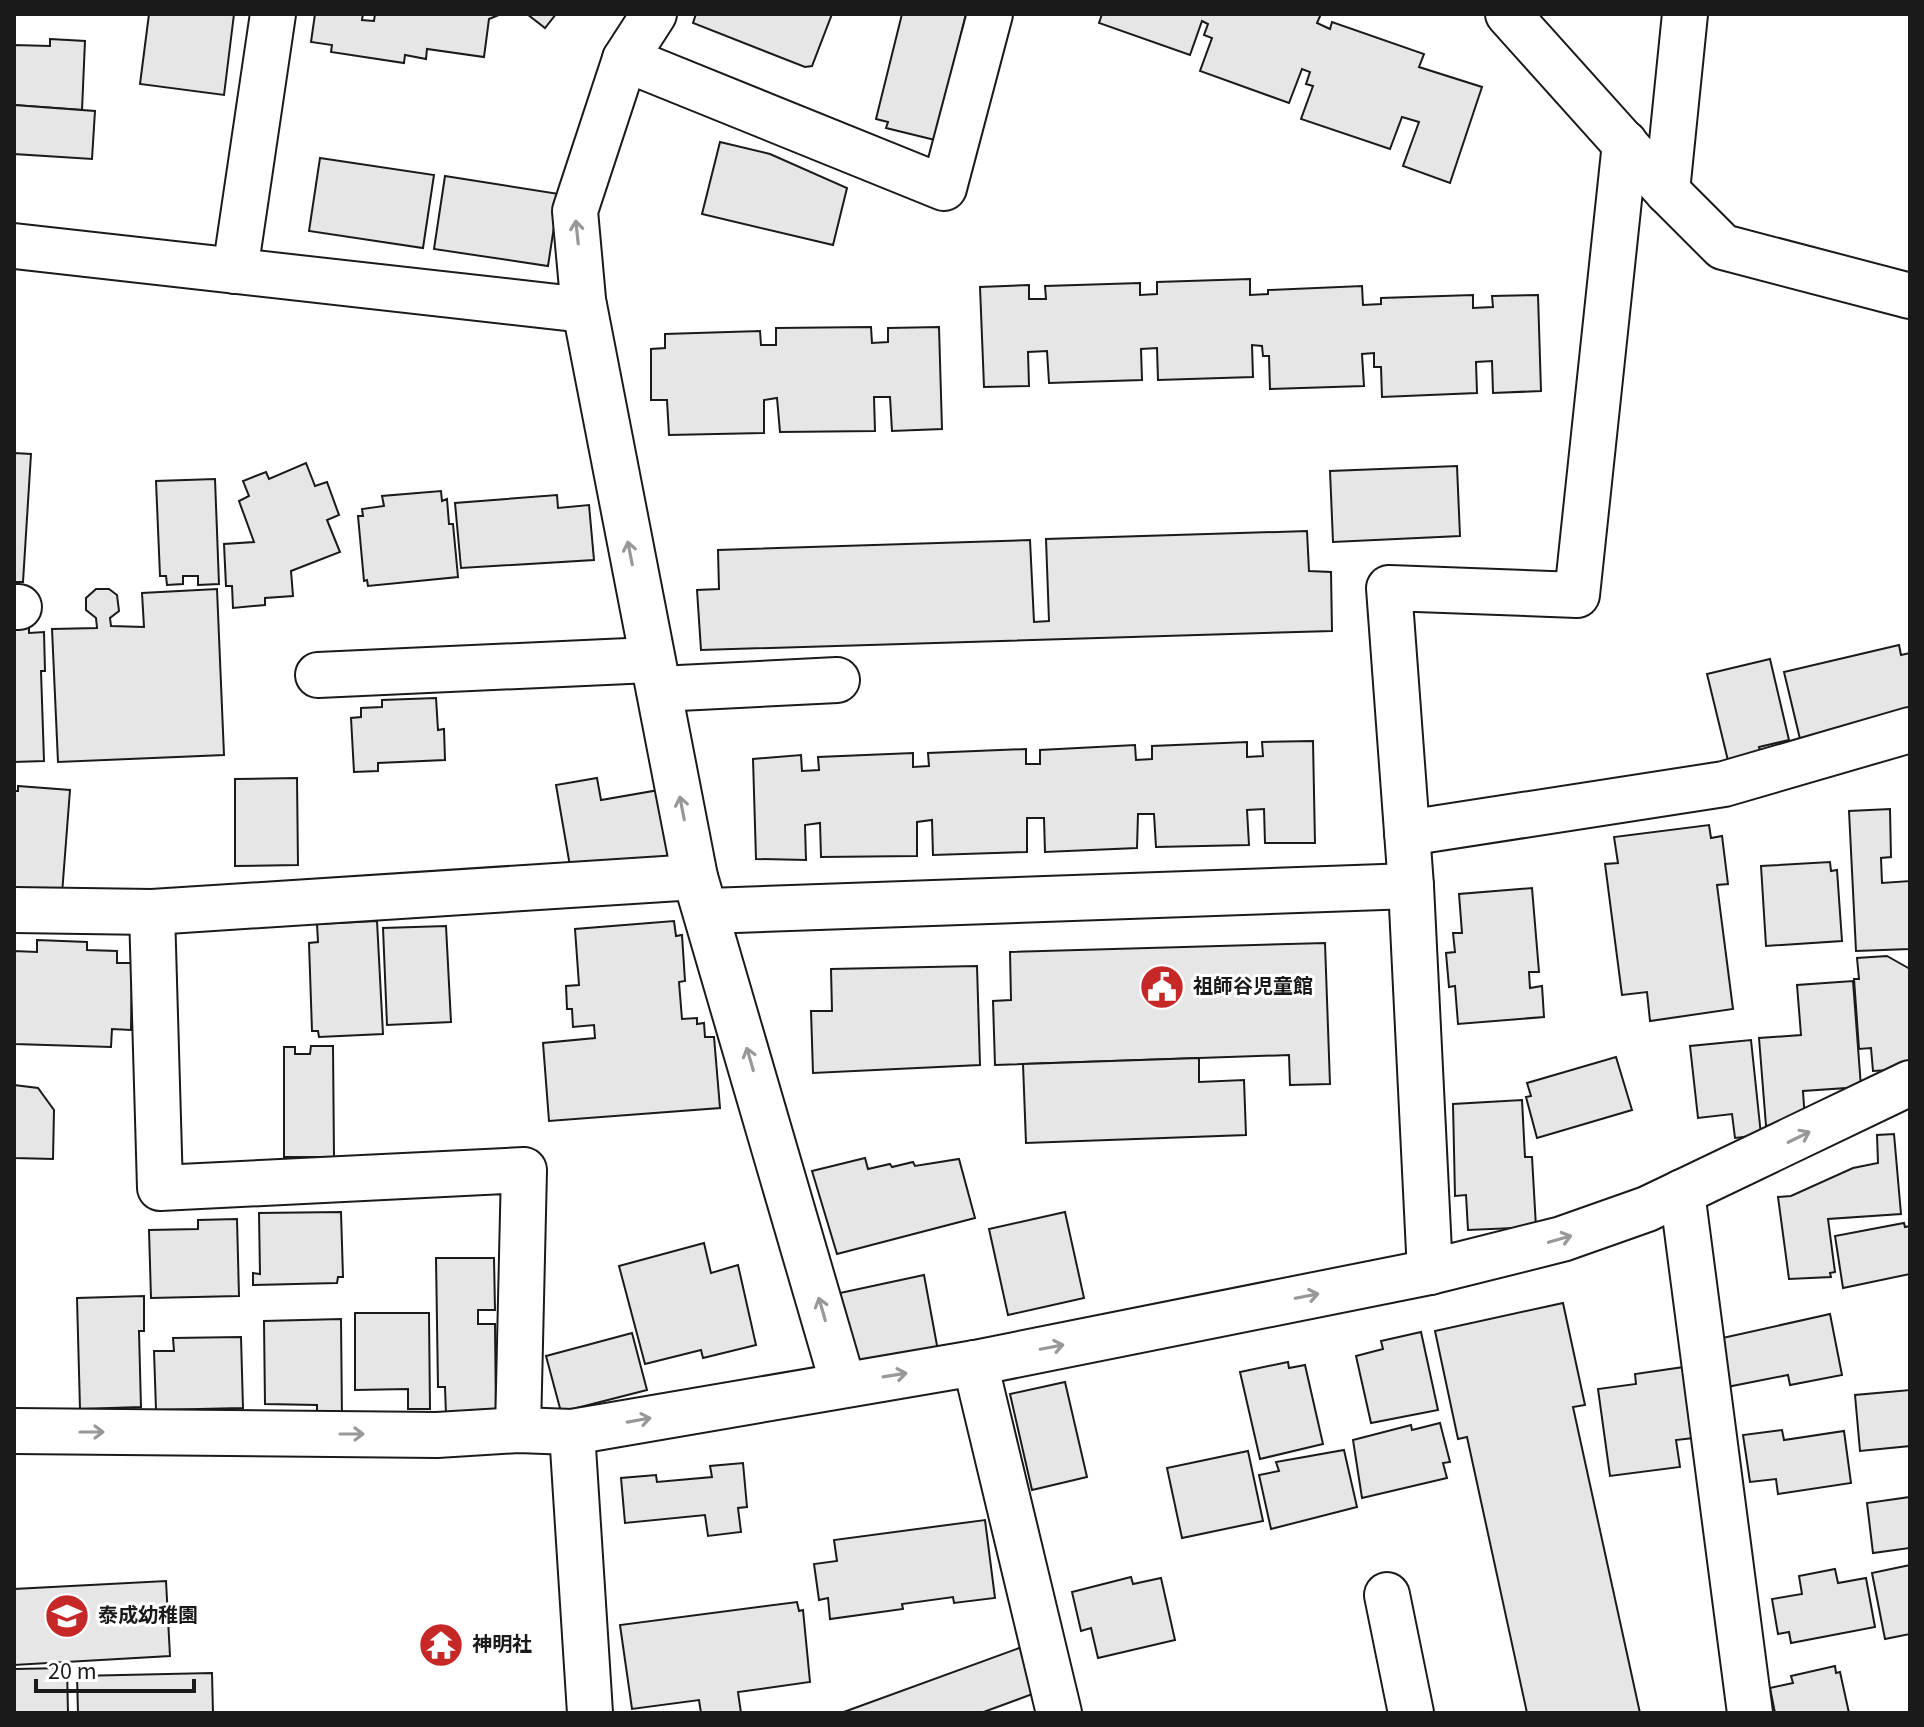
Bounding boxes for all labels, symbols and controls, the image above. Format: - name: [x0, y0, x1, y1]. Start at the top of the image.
- one-way arrow: [569, 219, 584, 246]
- one-way arrow: [622, 541, 637, 567]
- one-way arrow: [674, 796, 689, 821]
- public building icon: 祖師谷児童館: [1138, 963, 1186, 1011]
- place label: 祖師谷児童館: [1193, 973, 1313, 1001]
- one-way arrow: [742, 1046, 757, 1072]
- one-way arrow: [1786, 1128, 1810, 1144]
- one-way arrow: [1547, 1231, 1573, 1246]
- one-way arrow: [1293, 1288, 1319, 1303]
- one-way arrow: [813, 1296, 828, 1322]
- one-way arrow: [1039, 1339, 1064, 1354]
- one-way arrow: [882, 1367, 907, 1382]
- one-way arrow: [626, 1412, 651, 1427]
- one-way arrow: [78, 1424, 105, 1440]
- one-way arrow: [338, 1426, 365, 1442]
- school or university icon: 泰成幼稚園: [43, 1592, 91, 1640]
- place label: 泰成幼稚園: [98, 1602, 198, 1630]
- temple icon: 神明社: [417, 1621, 465, 1669]
- place label: 神明社: [472, 1631, 532, 1659]
- scale bar: [36, 1643, 194, 1693]
- text: 20 m: [48, 1654, 97, 1689]

